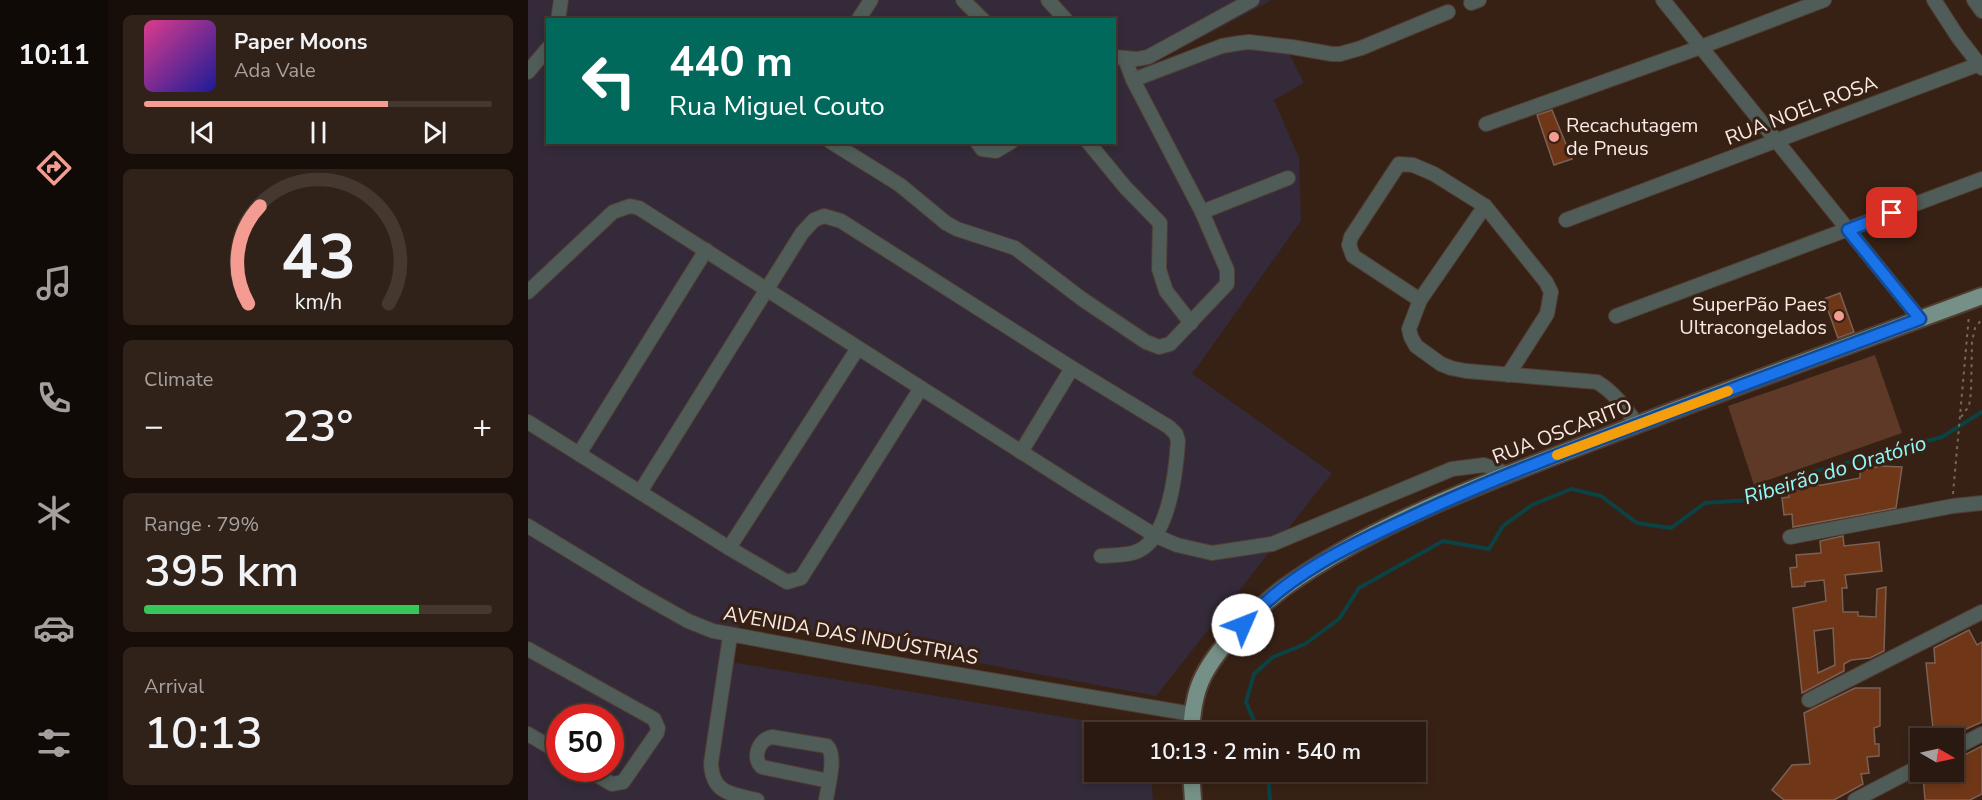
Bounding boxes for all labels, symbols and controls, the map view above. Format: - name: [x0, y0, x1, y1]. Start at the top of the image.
- text: Paper Moons: [234, 27, 368, 57]
- text: 440 m: [669, 34, 793, 91]
- text: 10:11: [18, 37, 90, 74]
- icon: left: [570, 42, 648, 120]
- text: Ada Vale: [234, 57, 316, 84]
- street label: RUA NOEL ROSA: [1721, 69, 1881, 152]
- text: Rua Miguel Couto: [669, 88, 885, 125]
- place label: Recachutagem de Pneus: [1566, 112, 1699, 162]
- icon: previous: [186, 116, 219, 149]
- icon: pause: [302, 116, 335, 149]
- icon: next: [418, 116, 451, 149]
- marker: Recachutagem de Pneus: [1547, 130, 1561, 144]
- icon: directions: [33, 147, 75, 189]
- pin: [1866, 187, 1917, 238]
- icon: arrive: [1875, 196, 1908, 229]
- text: 43: [281, 215, 355, 300]
- icon: music: [33, 262, 75, 304]
- text: km/h: [294, 287, 342, 317]
- place label: SuperPão Paes Ultracongelados: [1679, 291, 1827, 341]
- marker: SuperPão Paes Ultracongelados: [1832, 309, 1846, 323]
- text: Climate: [144, 366, 213, 393]
- icon: phone: [33, 377, 75, 419]
- street label: RUA OSCARITO: [1488, 392, 1636, 471]
- text: 23°: [283, 396, 353, 457]
- text: −: [144, 404, 164, 449]
- text: +: [472, 404, 492, 449]
- water label: Ribeirão do Oratório: [1740, 429, 1930, 511]
- icon: climate: [33, 492, 75, 534]
- text: Range · 79%: [144, 511, 259, 538]
- text: 395 km: [144, 541, 299, 602]
- position arrow: [1211, 593, 1275, 657]
- street label: AVENIDA DAS INDÚSTRIAS: [721, 600, 980, 671]
- icon: car: [33, 607, 75, 649]
- text: Arrival: [144, 673, 204, 700]
- text: 10:13: [144, 703, 263, 764]
- speed limit sign: 50: [546, 704, 624, 782]
- icon: filters: [33, 722, 75, 764]
- north arrow: [1910, 728, 1964, 782]
- map controls: [1910, 728, 1964, 782]
- text: 10:13 · 2 min · 540 m: [1149, 737, 1361, 767]

